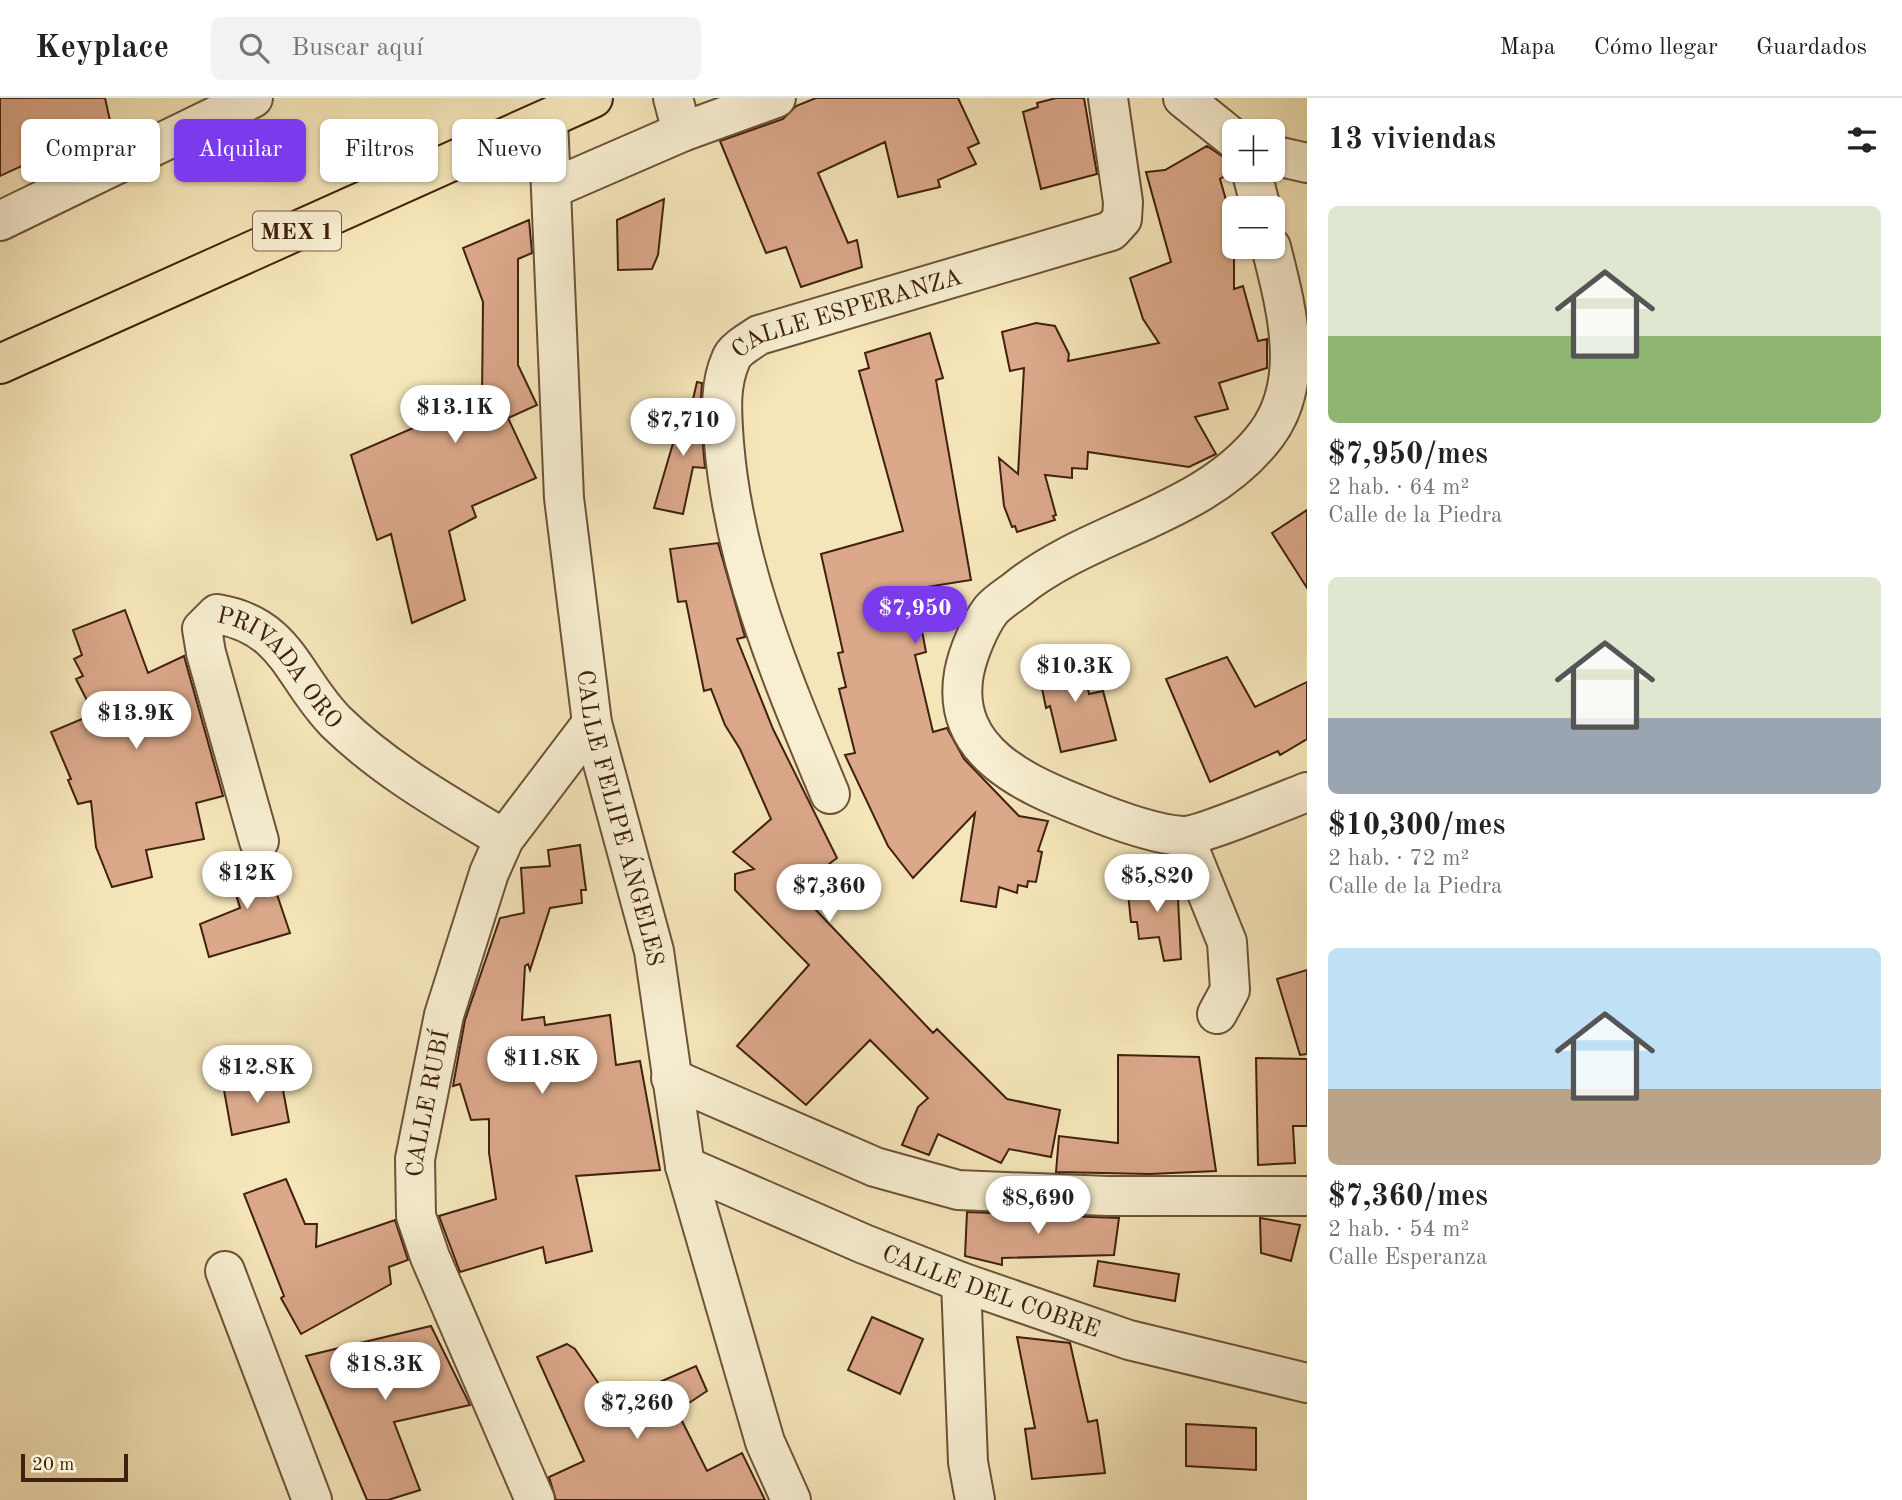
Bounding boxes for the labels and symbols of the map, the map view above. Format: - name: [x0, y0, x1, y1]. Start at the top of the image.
- road number: MEX 1: [253, 212, 341, 250]
- street label: CALLE ESPERANZA: [728, 266, 965, 364]
- pin: $13.1K: [398, 386, 512, 445]
- pin: $7,710: [626, 398, 740, 458]
- pin: $7,950: [858, 587, 972, 646]
- street label: PRIVADA ORO: [214, 604, 346, 734]
- pin: $10.3K: [1018, 644, 1132, 704]
- street label: CALLE FELIPE ÁNGELES: [571, 669, 666, 968]
- pin: $13.9K: [79, 692, 193, 751]
- pin: $12K: [206, 852, 288, 911]
- pin: $5,820: [1100, 854, 1214, 914]
- pin: $7,360: [772, 864, 886, 924]
- street label: CALLE RUBÍ: [405, 1027, 455, 1177]
- pin: $11.8K: [485, 1037, 599, 1096]
- pin: $12.8K: [200, 1046, 314, 1105]
- pin: $8,690: [981, 1176, 1095, 1236]
- street label: CALLE DEL COBRE: [878, 1242, 1103, 1343]
- pin: $18.3K: [328, 1342, 442, 1402]
- pin: $7,260: [580, 1382, 694, 1441]
- scale bar: [21, 1451, 128, 1483]

